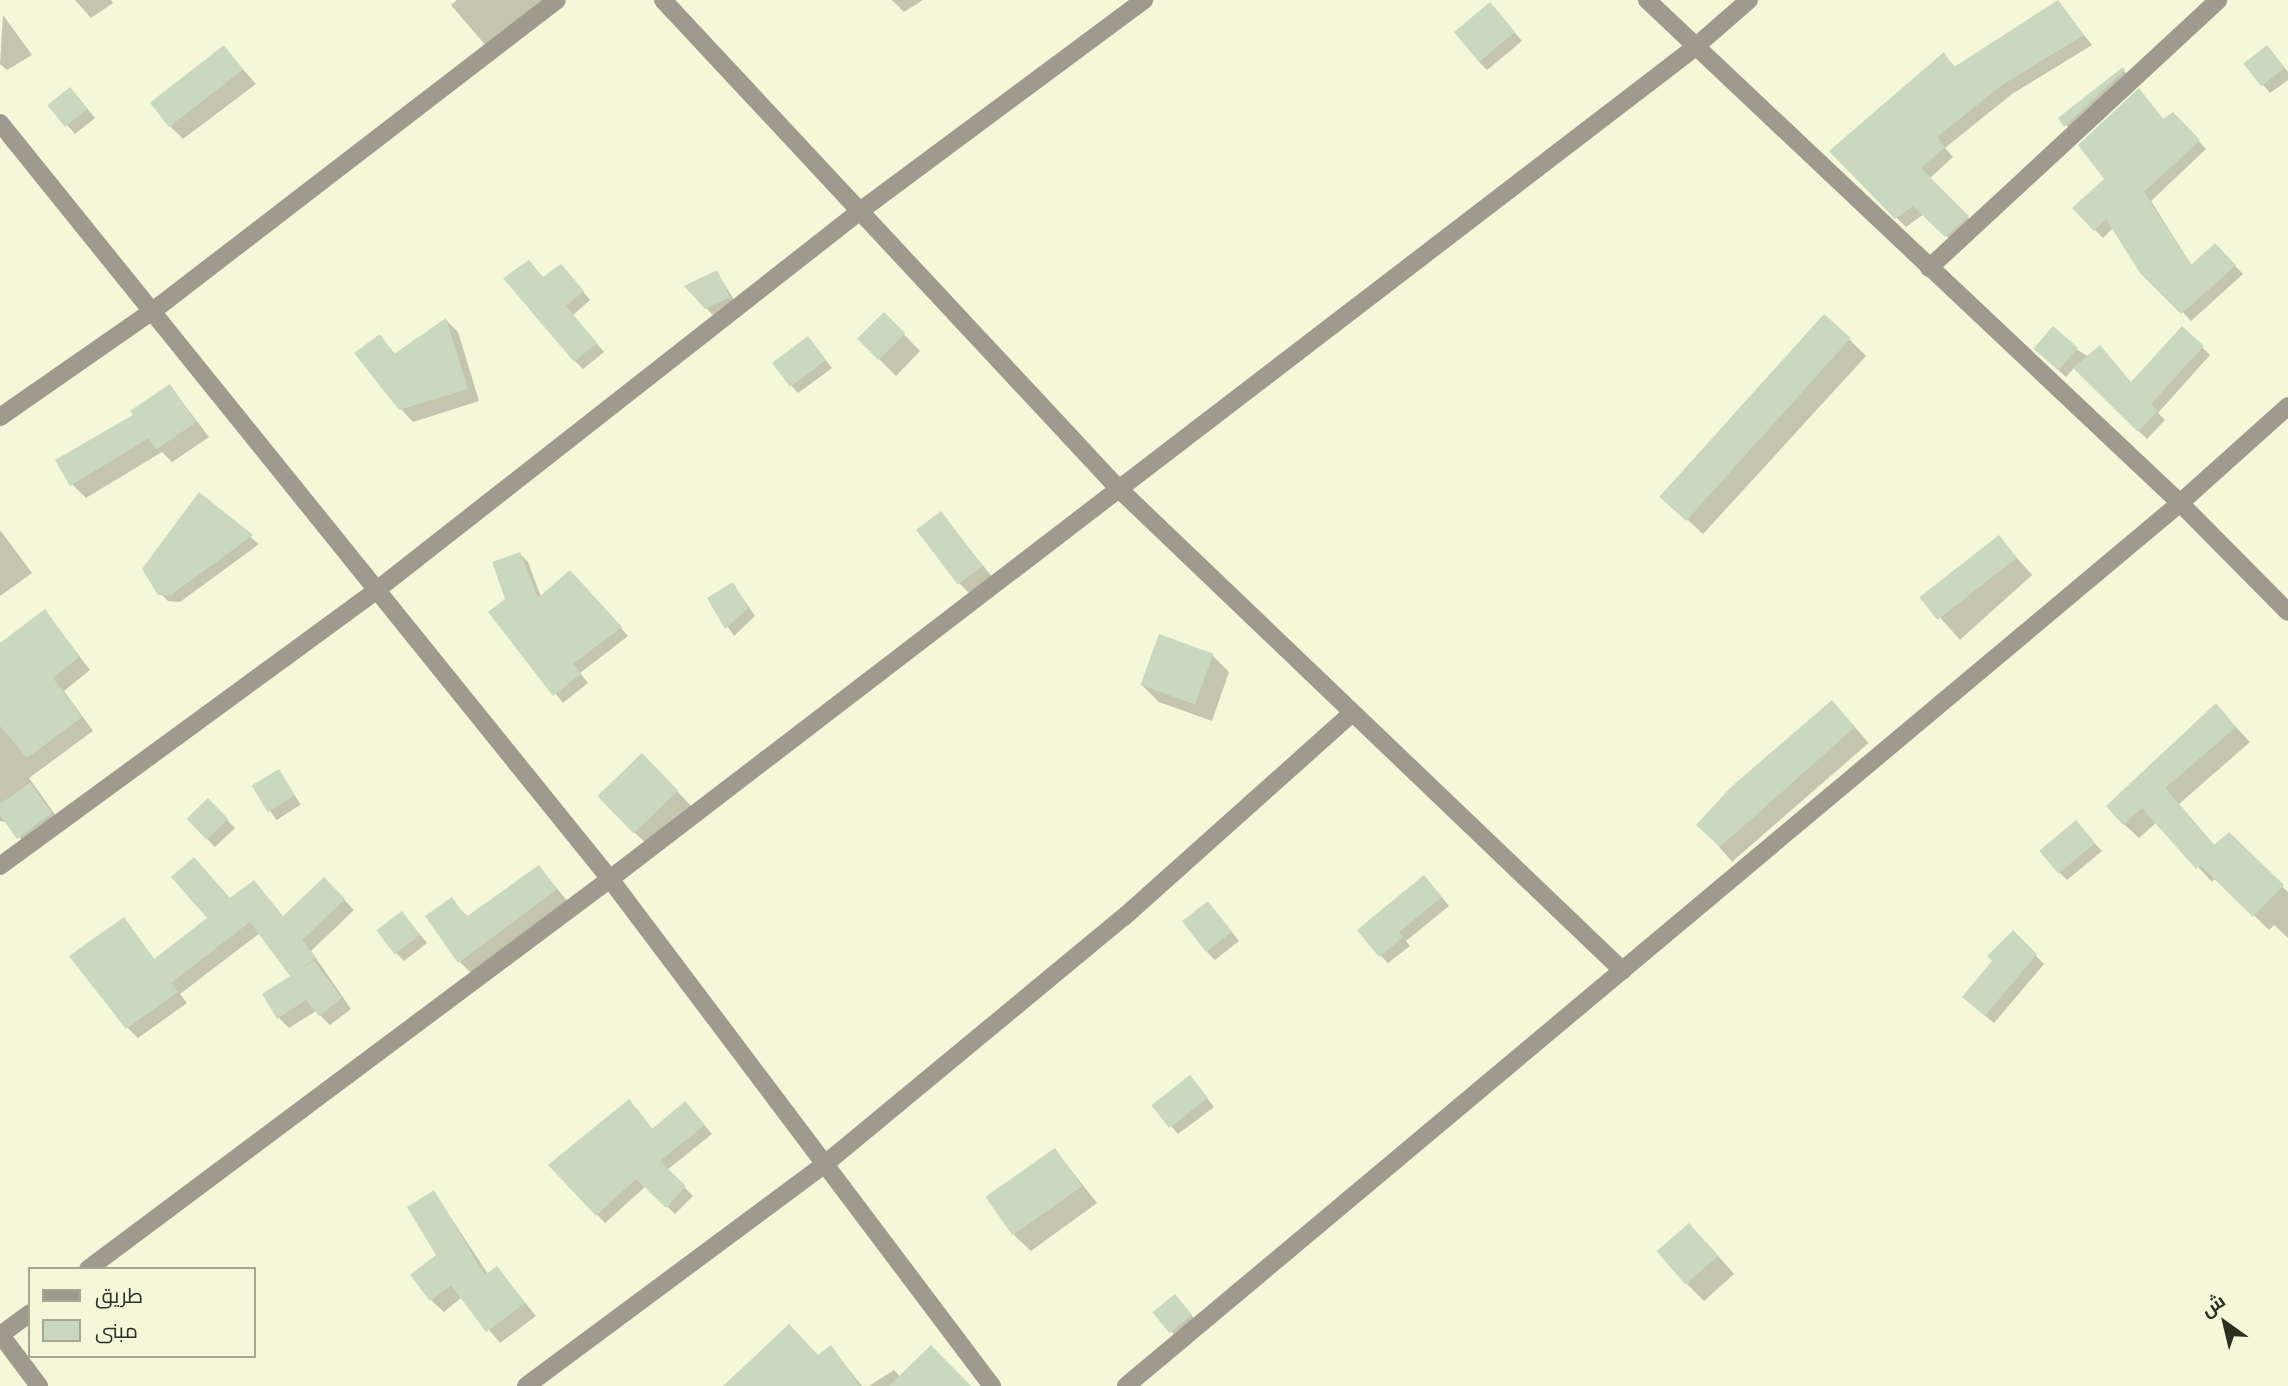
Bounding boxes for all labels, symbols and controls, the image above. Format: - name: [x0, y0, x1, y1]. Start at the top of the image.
- legend: [28, 1267, 256, 1358]
- text: طريق: [95, 1284, 143, 1307]
- north arrow: [2190, 1288, 2260, 1358]
- text: ش: [2197, 1290, 2229, 1321]
- text: مبنى: [95, 1319, 138, 1342]

